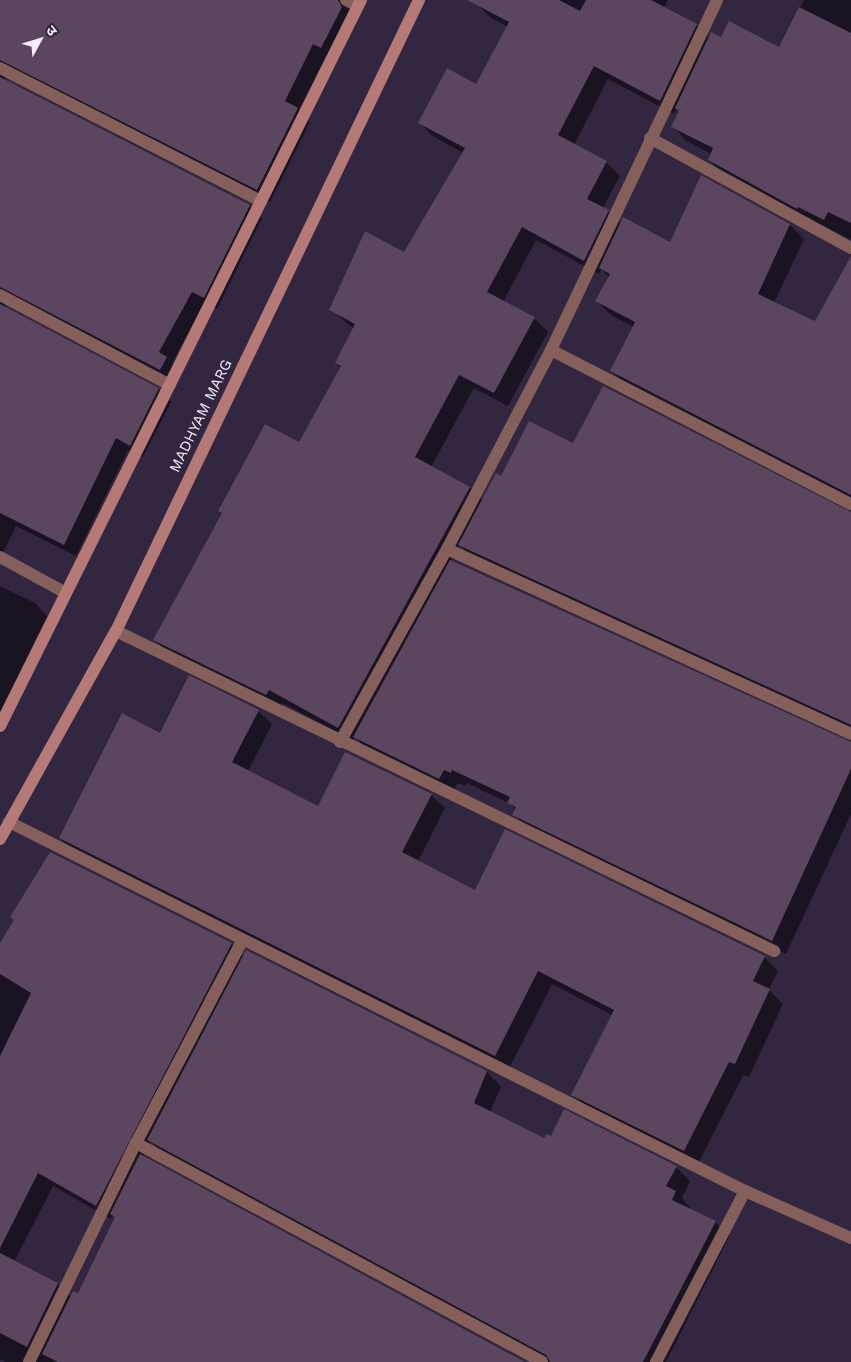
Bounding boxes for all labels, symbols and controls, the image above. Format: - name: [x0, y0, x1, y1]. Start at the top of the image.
- north arrow: [15, 15, 65, 65]
- text: उ: [43, 22, 60, 39]
- street label: MADHYAM MARG: [166, 357, 236, 475]

